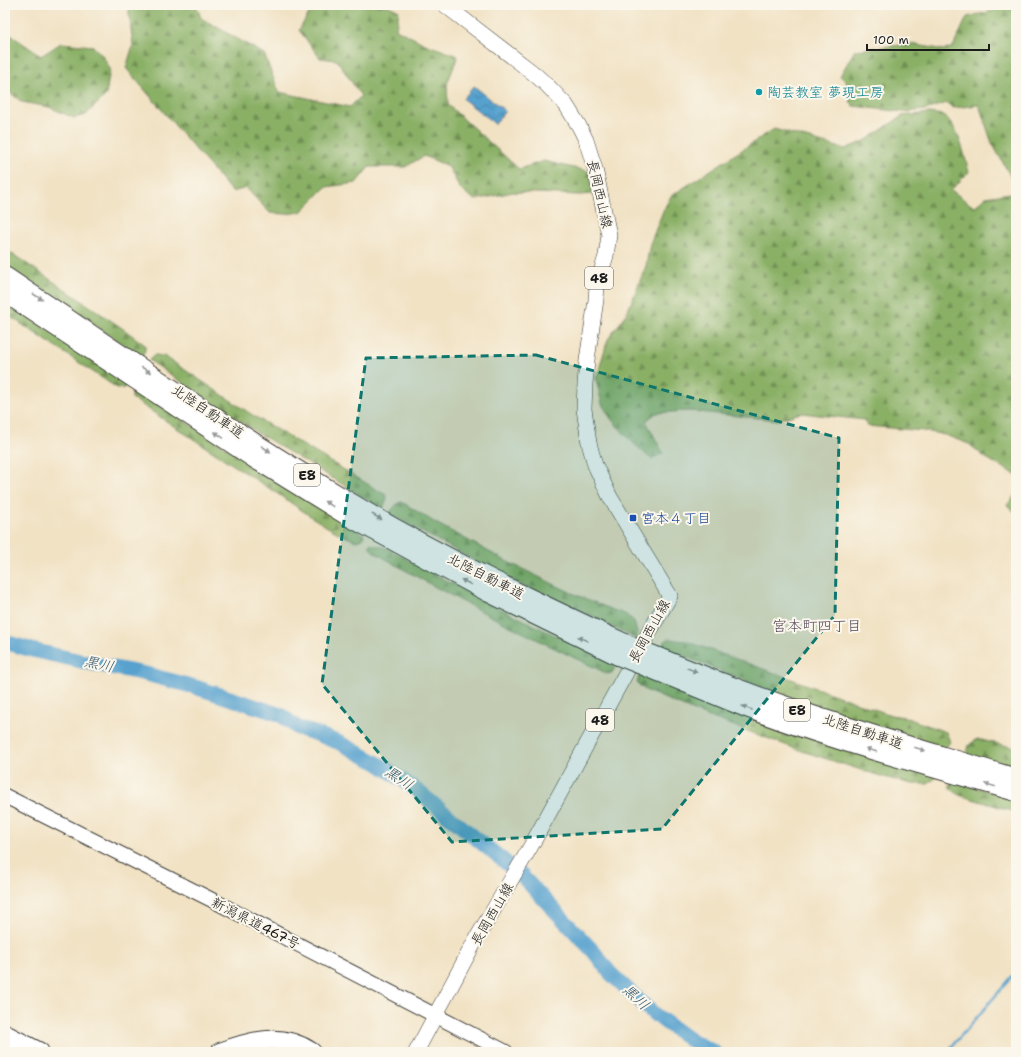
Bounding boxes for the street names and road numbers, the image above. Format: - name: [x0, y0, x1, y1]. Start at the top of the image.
- street label: 長岡西山線: [583, 158, 617, 230]
- road number: 48: [585, 267, 613, 289]
- street label: 北陸自動車道: [168, 380, 248, 442]
- road number: E8: [294, 464, 320, 486]
- street label: 北陸自動車道: [444, 549, 528, 603]
- street label: 長岡西山線: [624, 596, 674, 666]
- road number: E8: [784, 699, 810, 721]
- road number: 48: [586, 709, 614, 731]
- street label: 北陸自動車道: [820, 709, 906, 753]
- street label: 長岡西山線: [467, 879, 517, 949]
- street label: 新潟県道467号: [208, 893, 304, 953]

